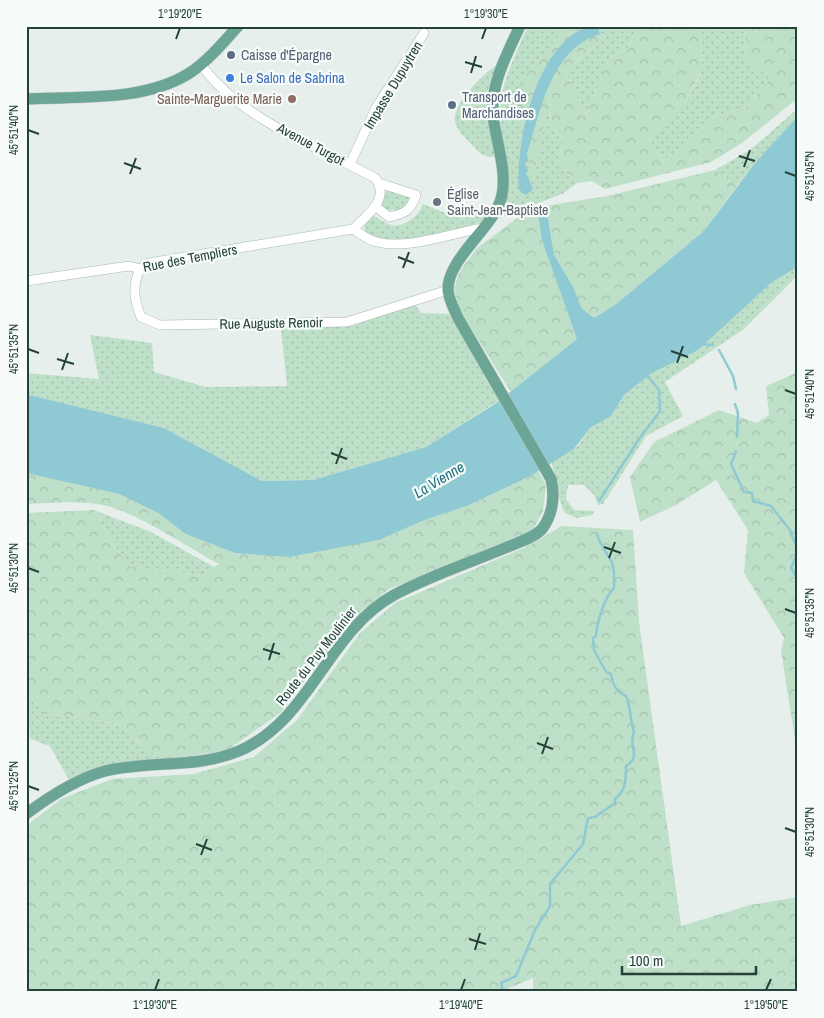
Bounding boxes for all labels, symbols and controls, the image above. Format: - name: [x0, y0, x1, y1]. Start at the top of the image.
- text: 1°19'20"E: [158, 6, 202, 22]
- text: 1°19'30"E: [464, 6, 508, 22]
- street label: Impasse Dupuytren: [360, 38, 426, 132]
- place label: Caisse d'Épargne: [241, 46, 332, 64]
- marker: Caisse d'Épargne: [225, 49, 237, 61]
- place label: Le Salon de Sabrina: [240, 69, 345, 87]
- marker: Le Salon de Sabrina: [224, 72, 236, 84]
- place label: Transport de Marchandises: [462, 88, 534, 122]
- place label: Sainte-Marguerite Marie: [157, 90, 282, 108]
- marker: Sainte-Marguerite Marie: [286, 93, 298, 105]
- marker: Transport de Marchandises: [446, 99, 458, 111]
- text: 45°51'40"N: [6, 105, 22, 155]
- street label: Avenue Turgot: [273, 118, 348, 169]
- text: 45°51'45"N: [802, 151, 818, 201]
- place label: Église Saint-Jean-Baptiste: [447, 185, 548, 219]
- marker: Église Saint-Jean-Baptiste: [431, 196, 443, 208]
- street label: Rue des Templiers: [141, 240, 239, 276]
- street label: Rue Auguste Renoir: [219, 313, 323, 333]
- text: 45°51'35"N: [6, 324, 22, 374]
- text: 45°51'40"N: [802, 369, 818, 419]
- water label: La Vienne: [409, 456, 468, 503]
- text: 45°51'30"N: [6, 543, 22, 593]
- text: 45°51'35"N: [802, 588, 818, 638]
- street label: Route du Puy Moulinier: [272, 603, 360, 709]
- text: 45°51'25"N: [6, 761, 22, 811]
- text: 45°51'30"N: [802, 807, 818, 857]
- scale bar: [622, 943, 755, 975]
- text: 100 m: [629, 950, 663, 971]
- text: 1°19'30"E: [133, 997, 177, 1013]
- text: 1°19'40"E: [439, 997, 483, 1013]
- text: 1°19'50"E: [744, 997, 788, 1013]

